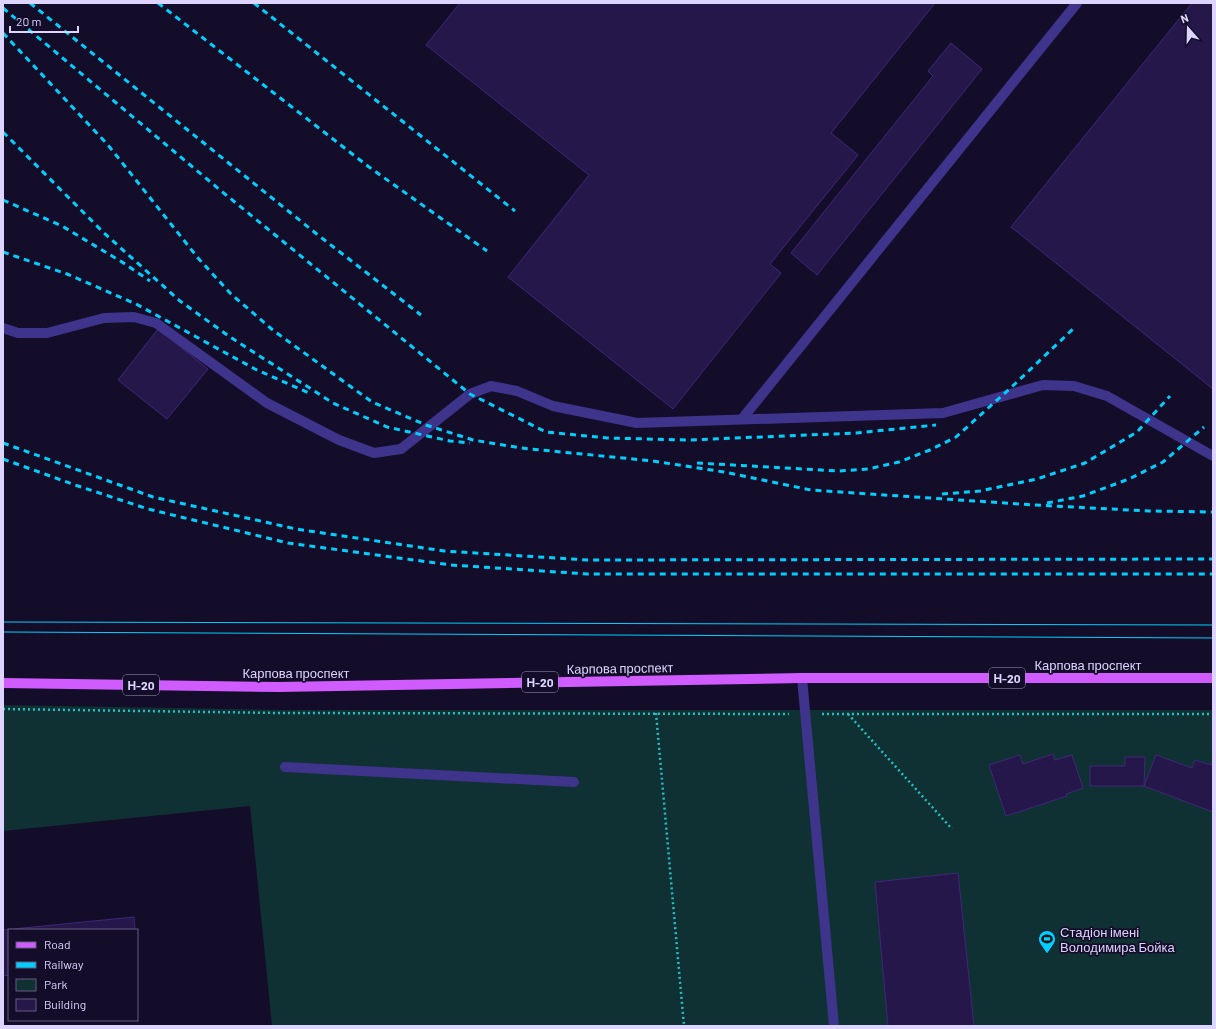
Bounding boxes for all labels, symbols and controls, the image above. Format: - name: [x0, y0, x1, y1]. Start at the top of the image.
- scale bar: [10, 8, 78, 34]
- north arrow: [1168, 8, 1208, 48]
- text: N: [1179, 11, 1190, 25]
- text: 20 m: [16, 14, 42, 28]
- street label: Карпова проспект: [1035, 657, 1142, 673]
- street label: Карпова проспект: [566, 659, 674, 677]
- street label: Карпова проспект: [243, 665, 350, 681]
- road number: Н-20: [989, 668, 1025, 688]
- road number: Н-20: [522, 672, 558, 692]
- road number: Н-20: [123, 675, 159, 695]
- place label: Стадіон імені Володимира Бойка: [1060, 924, 1175, 955]
- legend: [8, 929, 138, 1021]
- sports icon: Стадіон імені Володимира Бойка: [1037, 929, 1057, 954]
- text: Road: [44, 937, 71, 951]
- text: Railway: [44, 957, 84, 971]
- text: Park: [44, 977, 68, 991]
- text: Building: [44, 997, 86, 1011]

